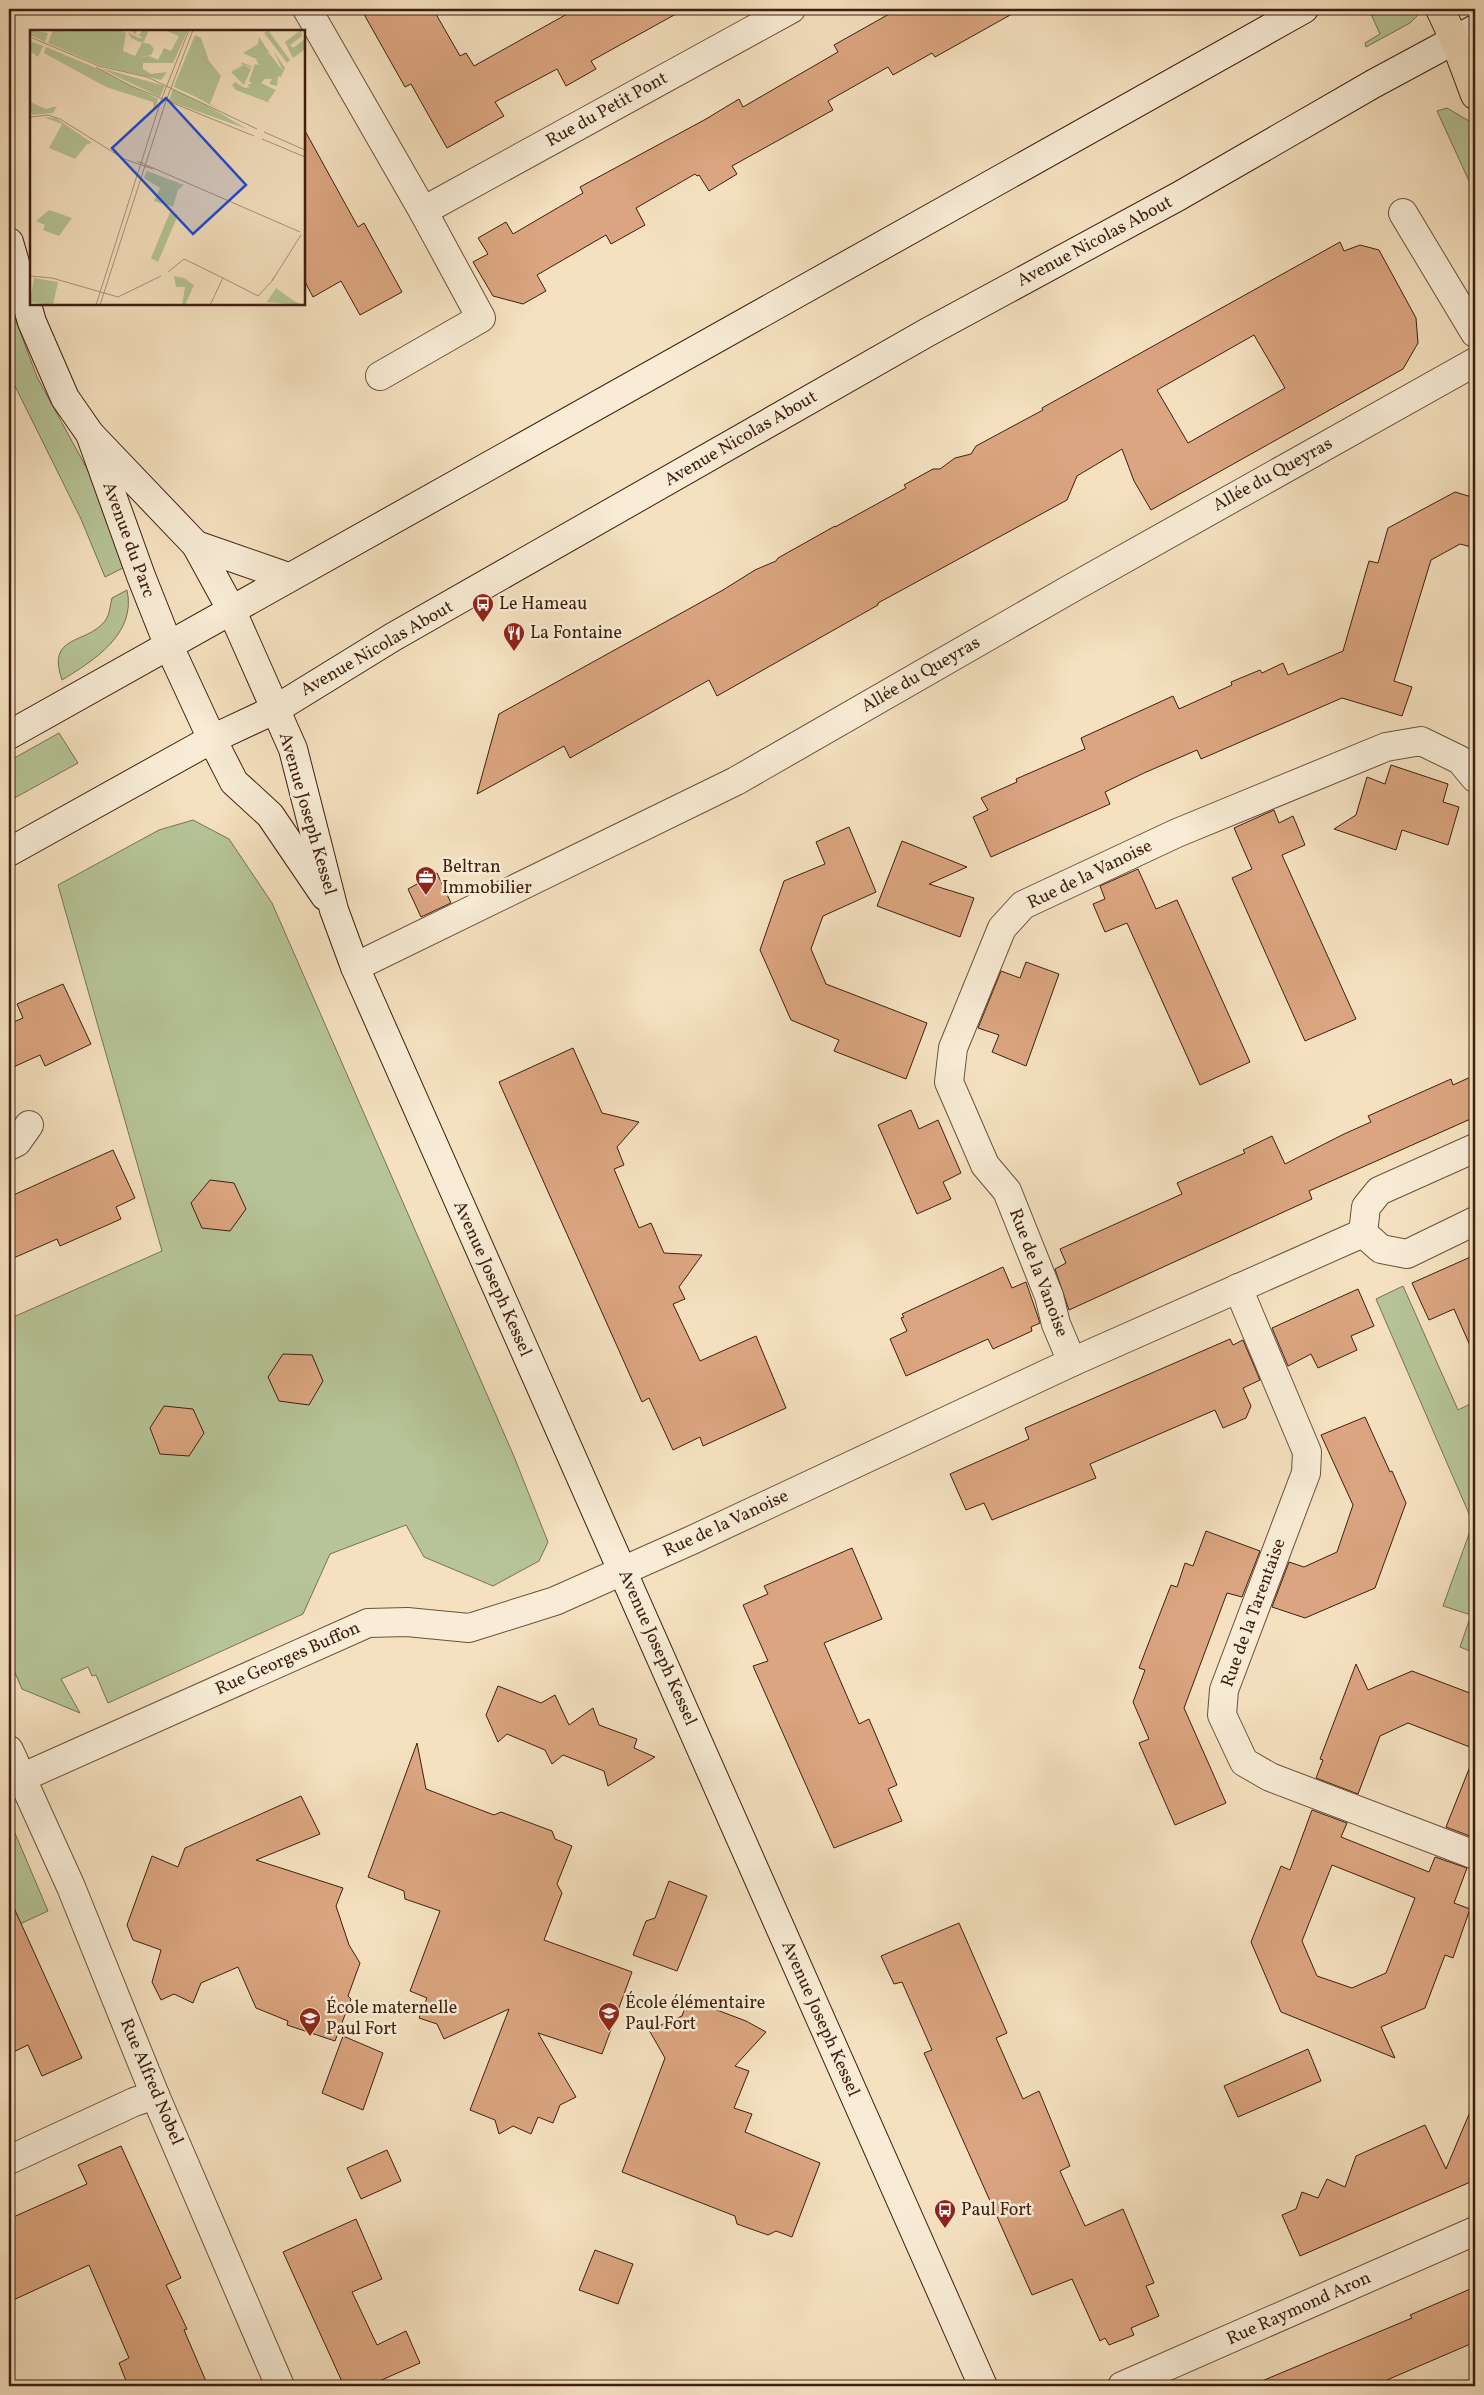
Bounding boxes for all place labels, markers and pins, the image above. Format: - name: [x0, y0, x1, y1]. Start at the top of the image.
- bus stop icon: Le Hameau: [471, 592, 495, 623]
- place label: Le Hameau: [499, 592, 587, 617]
- restaurant icon: La Fontaine: [502, 621, 526, 652]
- place label: La Fontaine: [530, 621, 622, 646]
- place label: Beltran Immobilier: [442, 855, 532, 901]
- office icon: Beltran Immobilier: [414, 865, 438, 896]
- place label: École élémentaire Paul Fort: [625, 1991, 765, 2037]
- place label: École maternelle Paul Fort: [326, 1996, 457, 2042]
- school or university icon: École élémentaire Paul Fort: [597, 2001, 621, 2032]
- school or university icon: École maternelle Paul Fort: [298, 2006, 322, 2037]
- bus stop icon: Paul Fort: [933, 2198, 957, 2229]
- place label: Paul Fort: [961, 2198, 1032, 2223]

